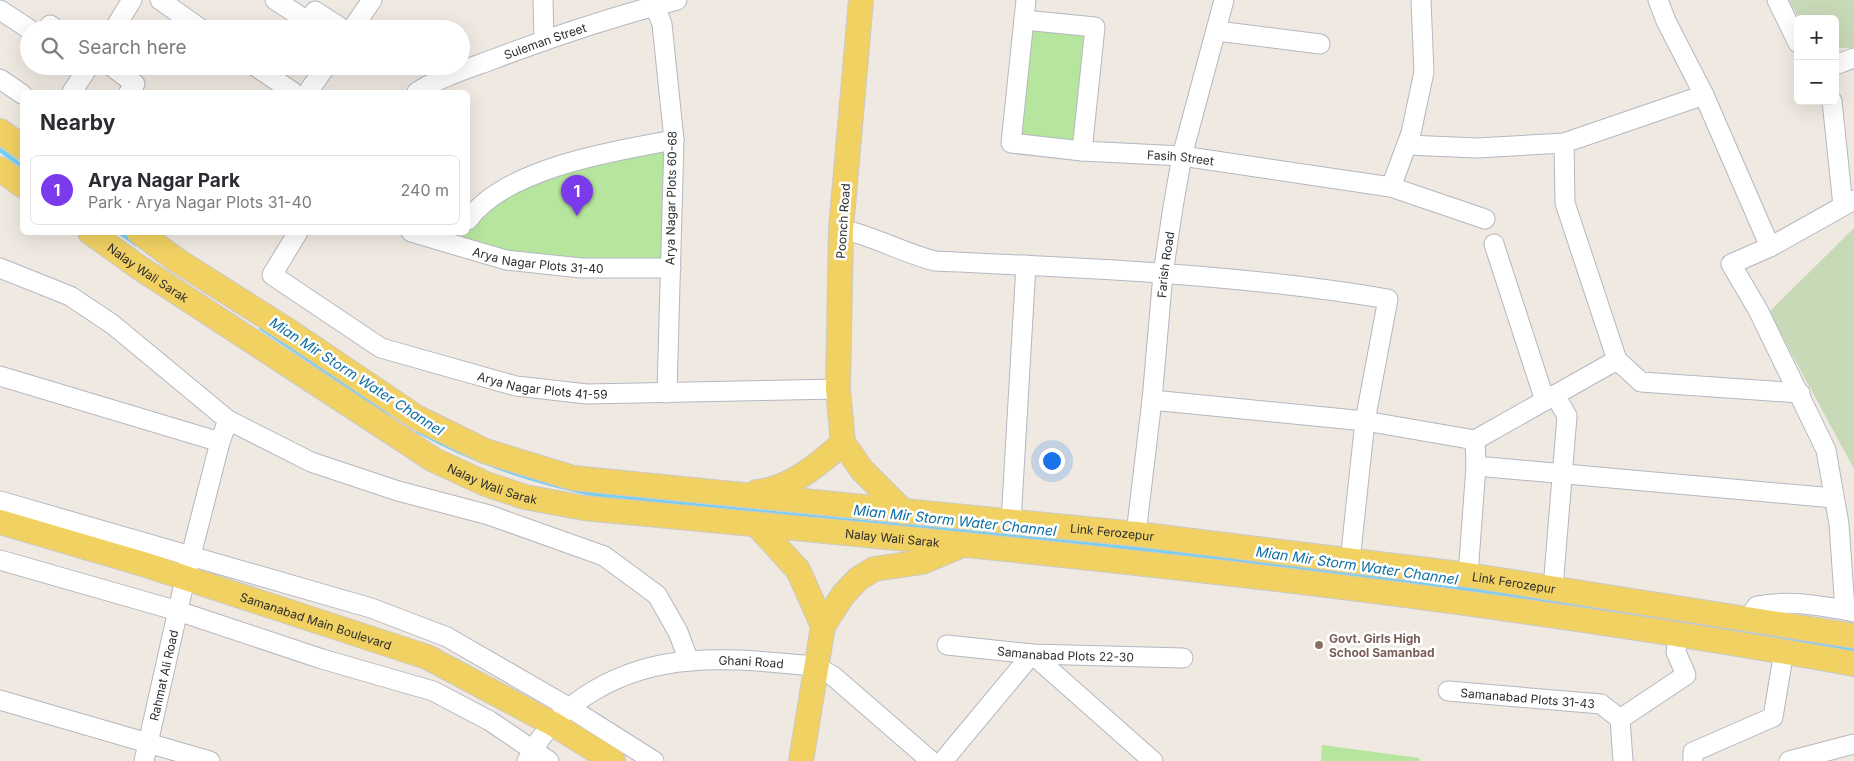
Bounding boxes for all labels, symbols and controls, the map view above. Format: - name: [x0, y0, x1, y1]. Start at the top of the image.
- map controls: [1794, 15, 1839, 105]
- button: +: [1794, 15, 1839, 60]
- street label: Suleman Street: [502, 19, 588, 62]
- search box: [20, 20, 470, 75]
- icon: search: [38, 34, 66, 62]
- text: Search here: [78, 36, 187, 59]
- button: −: [1794, 60, 1839, 105]
- text: Nearby: [40, 110, 115, 135]
- street label: Arya Nagar Plots 60-68: [662, 131, 680, 265]
- street label: Fasih Street: [1147, 147, 1215, 168]
- text: Arya Nagar Park: [88, 169, 240, 192]
- pin: 1: [561, 175, 593, 216]
- text: 1: [54, 180, 60, 200]
- text: 240 m: [401, 180, 449, 200]
- street label: Poonch Road: [833, 183, 853, 259]
- text: Park · Arya Nagar Plots 31-40: [88, 192, 312, 212]
- street label: Farish Road: [1153, 230, 1177, 298]
- street label: Nalay Wali Sarak: [105, 240, 192, 306]
- street label: Arya Nagar Plots 31-40: [471, 243, 604, 276]
- water label: Mian Mir Storm Water Channel: [267, 313, 448, 439]
- street label: Arya Nagar Plots 41-59: [476, 368, 608, 401]
- your location: [1039, 448, 1065, 474]
- street label: Nalay Wali Sarak: [445, 460, 539, 507]
- water label: Mian Mir Storm Water Channel: [853, 501, 1058, 539]
- street label: Link Ferozepur: [1070, 520, 1155, 544]
- street label: Nalay Wali Sarak: [845, 525, 941, 550]
- water label: Mian Mir Storm Water Channel: [1255, 542, 1460, 588]
- street label: Link Ferozepur: [1471, 568, 1557, 596]
- street label: Samanabad Main Boulevard: [238, 589, 394, 652]
- street label: Rahmat Ali Road: [146, 628, 181, 722]
- place label: Govt. Girls High School Samanbad: [1329, 631, 1435, 660]
- marker: Govt. Girls High School Samanbad: [1313, 639, 1325, 651]
- street label: Samanabad Plots 22-30: [996, 643, 1134, 664]
- street label: Ghani Road: [719, 652, 785, 671]
- street label: Samanabad Plots 31-43: [1460, 685, 1596, 711]

